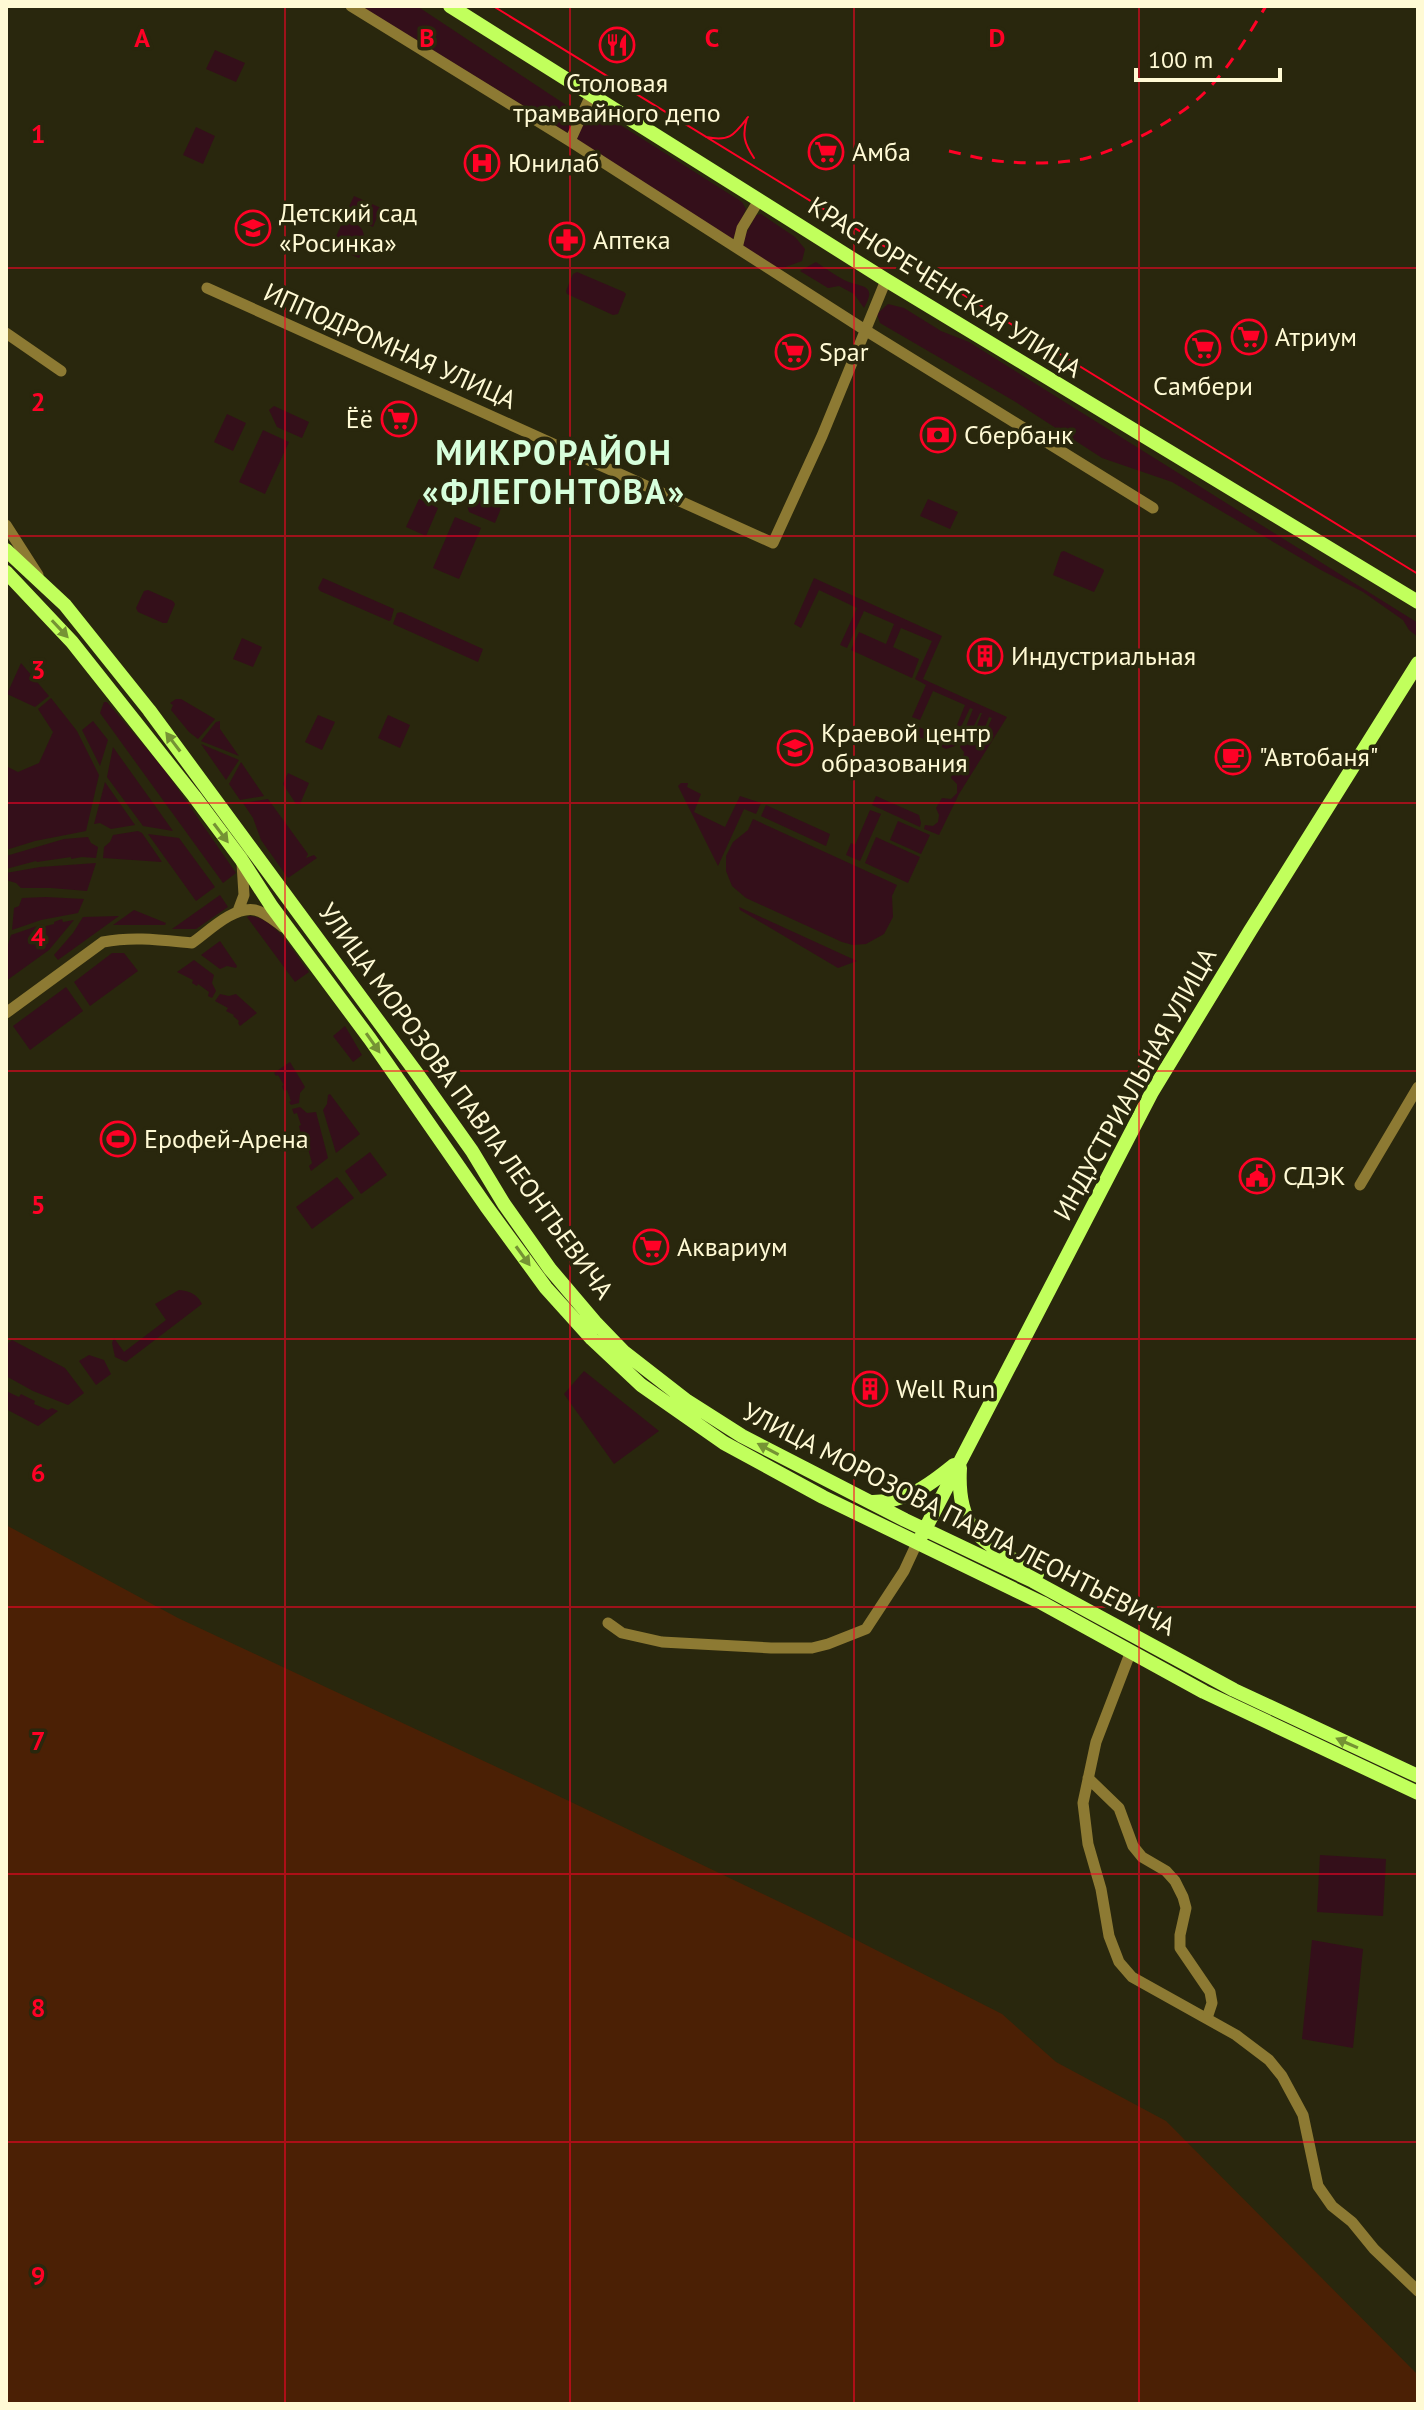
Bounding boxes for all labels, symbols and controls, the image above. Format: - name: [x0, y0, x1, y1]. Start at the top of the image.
- text: A: [134, 21, 150, 54]
- text: B: [419, 21, 435, 54]
- text: C: [705, 21, 719, 54]
- text: D: [989, 21, 1005, 54]
- restaurant icon: Столовая трамвайного депо: [598, 26, 636, 64]
- scale bar: [1136, 32, 1280, 82]
- text: 100 m: [1148, 44, 1213, 75]
- place label: Столовая трамвайного депо: [513, 66, 721, 129]
- text: 1: [31, 117, 45, 150]
- supermarket icon: Амба: [807, 133, 845, 171]
- place label: Амба: [852, 135, 911, 168]
- hospital icon: Юнилаб: [463, 144, 501, 182]
- place label: Юнилаб: [508, 146, 599, 179]
- street label: КРАСНОРЕЧЕНСКАЯ УЛИЦА: [802, 189, 1088, 384]
- place label: Детский сад «Росинка»: [279, 196, 417, 259]
- school or university icon: Детский сад «Росинка»: [234, 209, 272, 247]
- pharmacy icon: Аптека: [548, 221, 586, 259]
- place label: Аптека: [593, 223, 671, 256]
- street label: ИППОДРОМНАЯ УЛИЦА: [259, 275, 522, 416]
- supermarket icon: Атриум: [1230, 318, 1268, 356]
- place label: Атриум: [1275, 320, 1357, 353]
- supermarket icon: Самбери: [1184, 329, 1222, 367]
- supermarket icon: Spar: [774, 333, 812, 371]
- place label: Spar: [819, 335, 869, 368]
- place label: Самбери: [1153, 369, 1253, 402]
- text: 2: [31, 385, 45, 418]
- supermarket icon: Ёё: [380, 400, 418, 438]
- place label: Ёё: [346, 402, 373, 435]
- bank icon: Сбербанк: [919, 416, 957, 454]
- place label: Сбербанк: [964, 418, 1074, 451]
- district label: МИКРОРАЙОН «ФЛЕГОНТОВА»: [422, 430, 686, 513]
- one-way arrow: [50, 619, 68, 638]
- building icon: Индустриальная: [966, 637, 1004, 675]
- place label: Индустриальная: [1011, 639, 1196, 672]
- text: 3: [31, 653, 45, 686]
- place label: Краевой центр образования: [821, 716, 991, 779]
- school or university icon: Краевой центр образования: [776, 729, 814, 767]
- one-way arrow: [165, 731, 181, 752]
- cafe icon: "Автобаня": [1214, 738, 1252, 776]
- place label: "Автобаня": [1259, 740, 1379, 773]
- one-way arrow: [213, 822, 229, 843]
- street label: УЛИЦА МОРОЗОВА ПАВЛА ЛЕОНТЬЕВИЧА: [312, 896, 621, 1305]
- text: 4: [31, 920, 46, 953]
- street label: ИНДУСТРИАЛЬНАЯ УЛИЦА: [1046, 942, 1223, 1226]
- one-way arrow: [365, 1033, 380, 1054]
- sports icon: Ерофей-Арена: [99, 1120, 137, 1158]
- place label: Ерофей-Арена: [144, 1122, 309, 1155]
- public building icon: СДЭК: [1238, 1157, 1276, 1195]
- place label: СДЭК: [1283, 1159, 1346, 1192]
- text: 5: [31, 1188, 45, 1221]
- supermarket icon: Аквариум: [632, 1228, 670, 1266]
- place label: Аквариум: [677, 1230, 788, 1263]
- one-way arrow: [515, 1245, 531, 1267]
- building icon: Well Run: [851, 1370, 889, 1408]
- place label: Well Run: [896, 1372, 995, 1405]
- street label: УЛИЦА МОРОЗОВА ПАВЛА ЛЕОНТЬЕВИЧА: [737, 1395, 1181, 1643]
- one-way arrow: [757, 1443, 780, 1456]
- text: 6: [31, 1456, 45, 1489]
- text: 7: [31, 1724, 45, 1757]
- one-way arrow: [1336, 1736, 1359, 1749]
- text: 8: [31, 1991, 45, 2024]
- text: 9: [31, 2259, 45, 2292]

